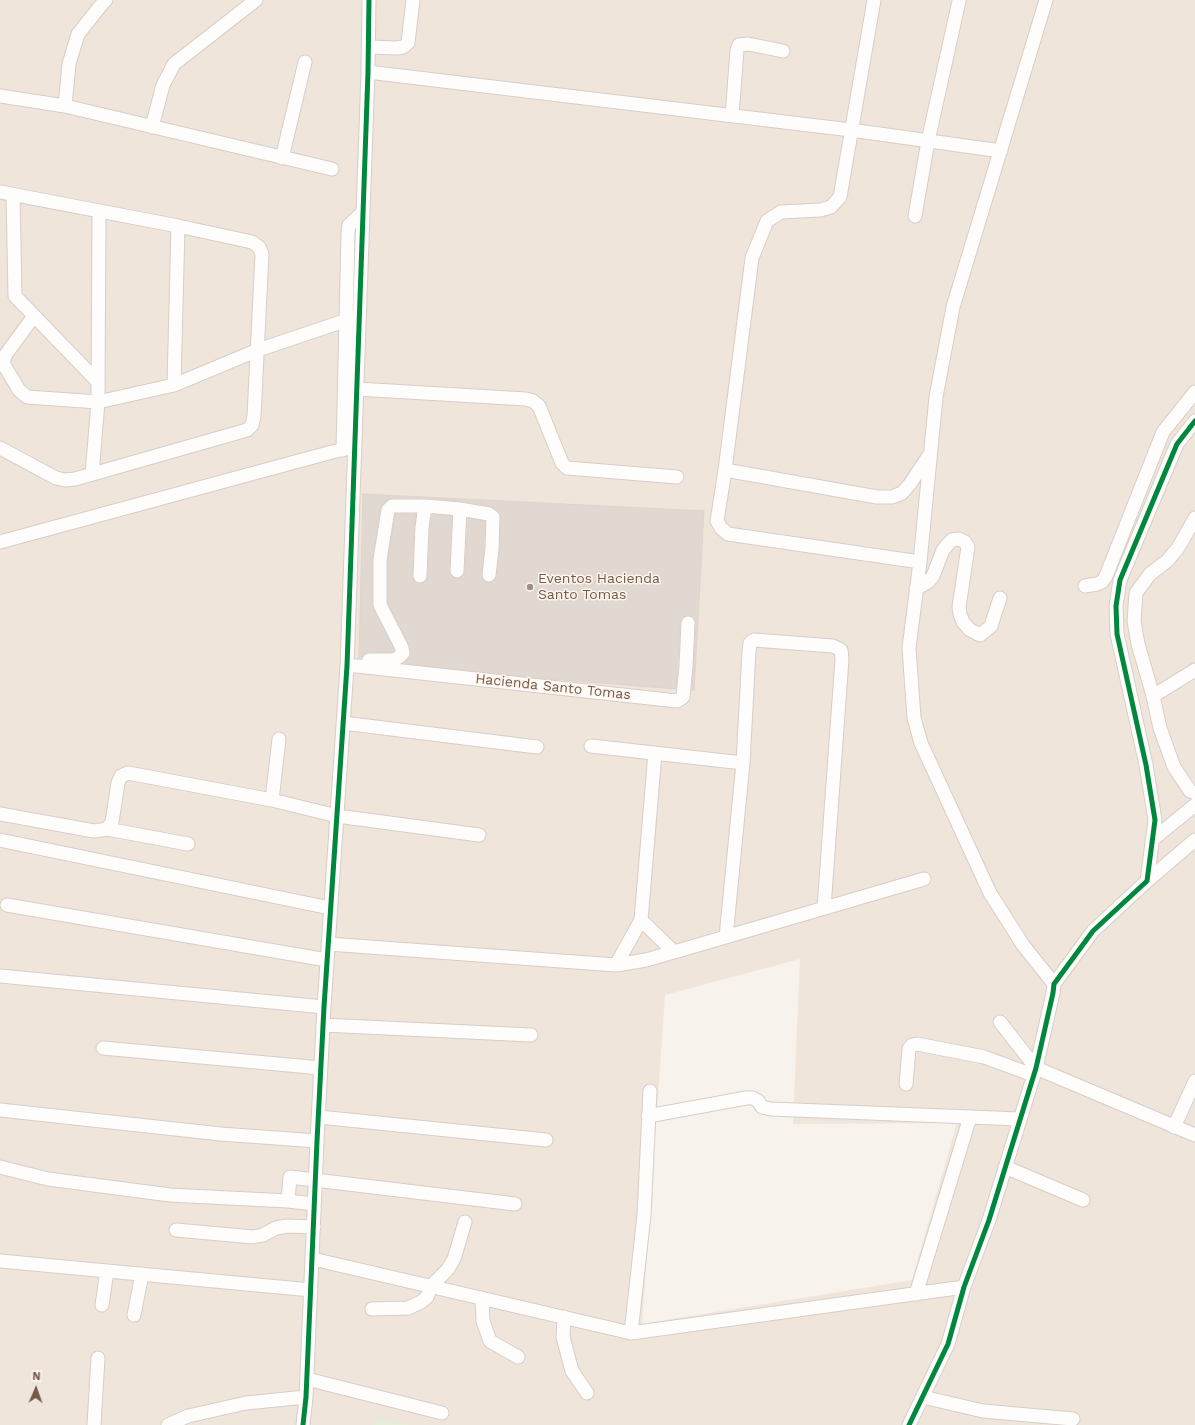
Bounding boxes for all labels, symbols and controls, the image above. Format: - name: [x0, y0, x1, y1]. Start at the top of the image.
- place label: Eventos Hacienda Santo Tomas: [538, 571, 660, 604]
- marker: Eventos Hacienda Santo Tomas: [525, 582, 535, 592]
- street label: Hacienda Santo Tomas: [474, 670, 632, 704]
- north arrow: [16, 1369, 56, 1409]
- text: N: [32, 1370, 41, 1383]

